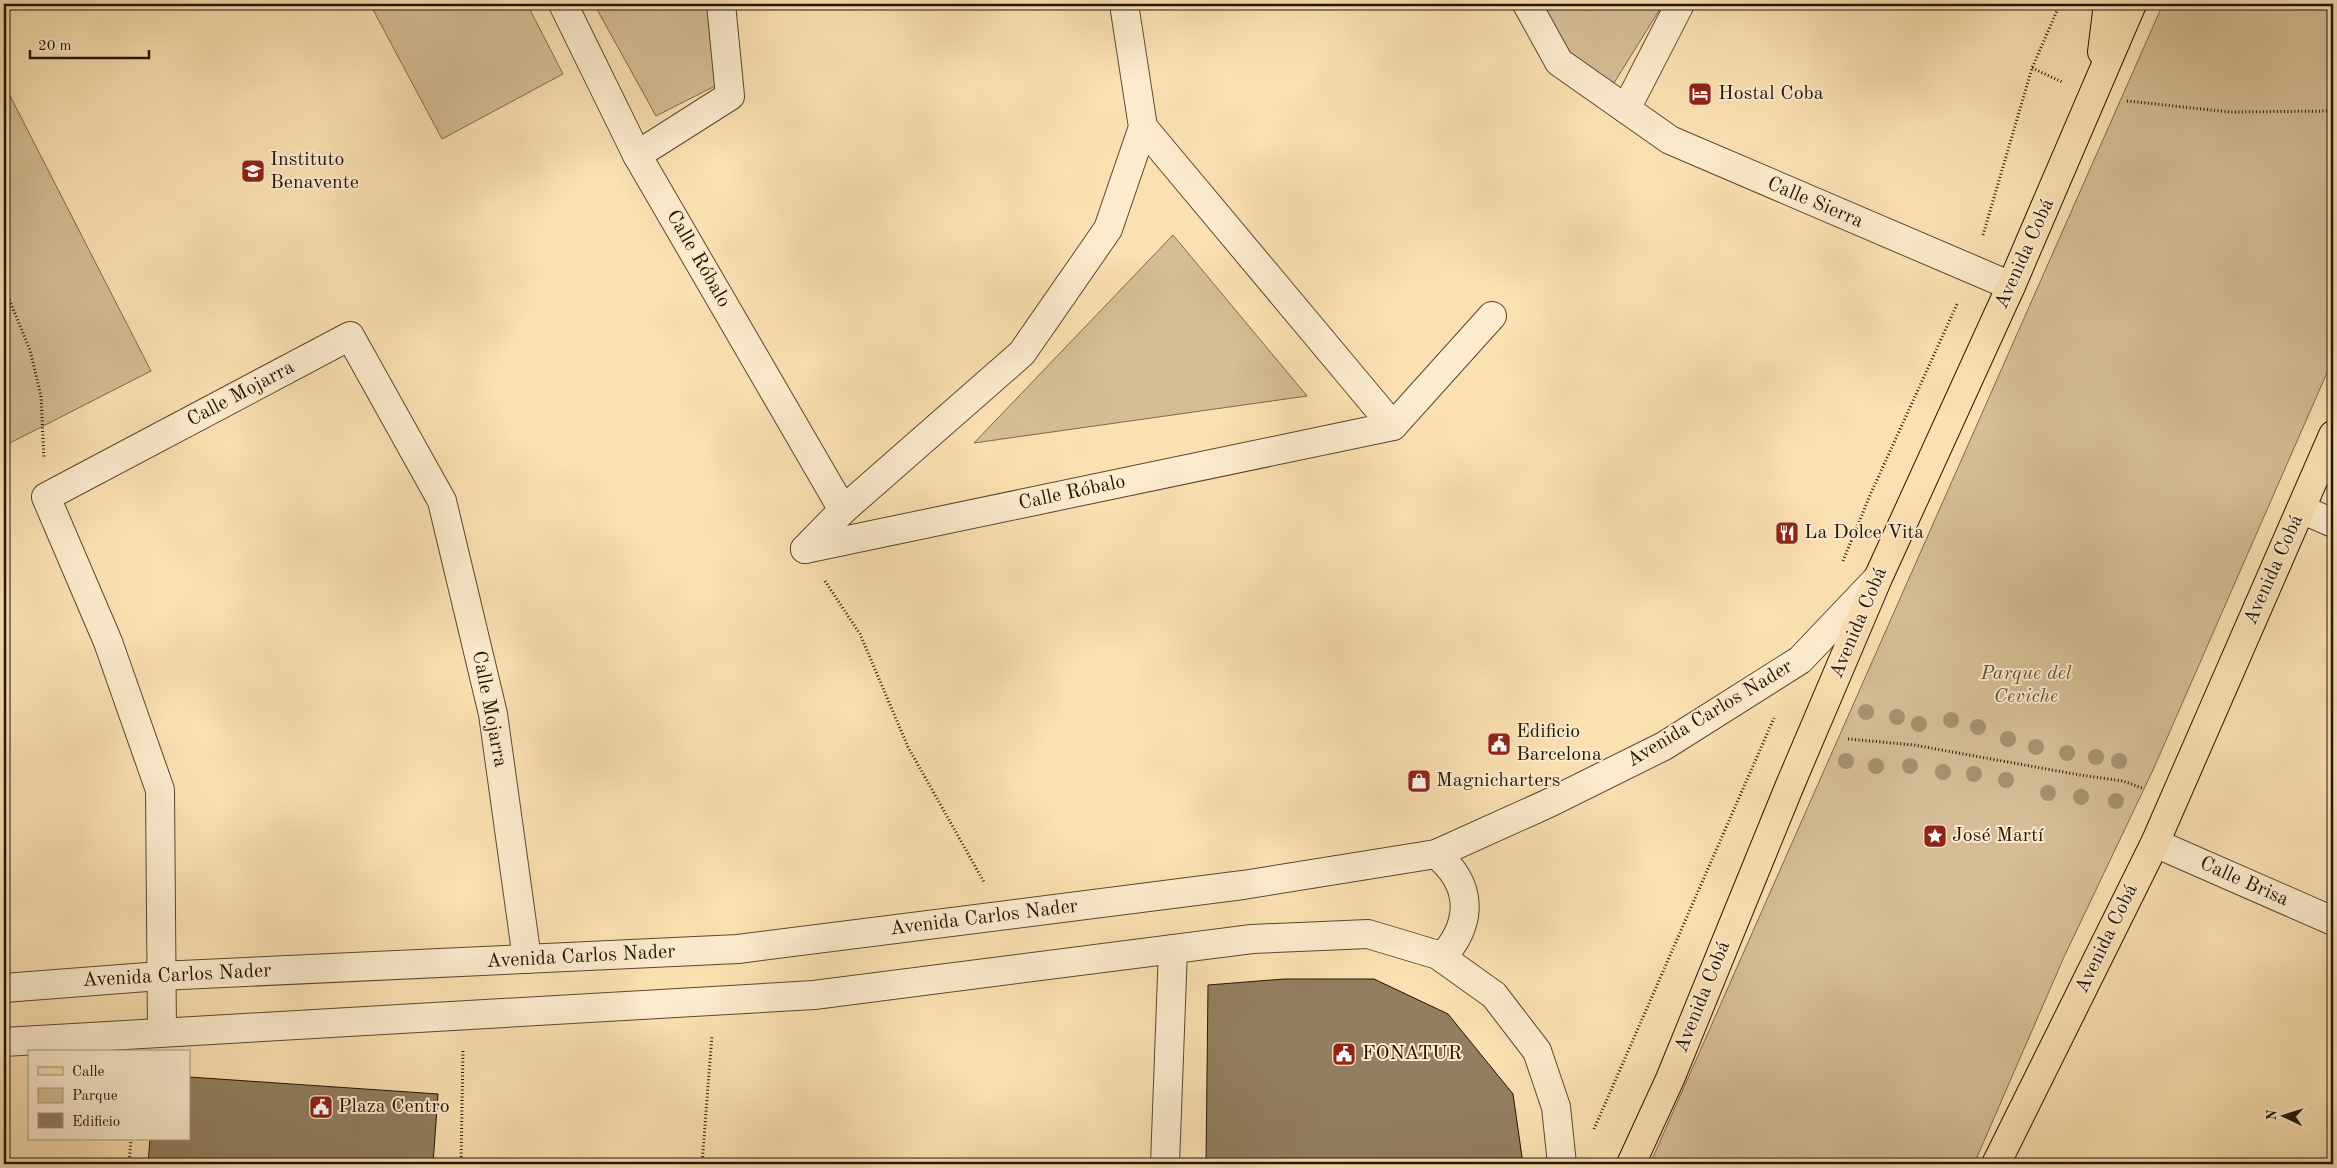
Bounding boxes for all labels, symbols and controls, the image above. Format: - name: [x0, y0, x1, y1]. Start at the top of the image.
- scale bar: [30, 28, 149, 60]
- text: 20 m: [38, 39, 72, 54]
- hotel icon: Hostal Coba: [1687, 81, 1713, 107]
- place label: Hostal Coba: [1718, 84, 1824, 104]
- place label: Instituto Benavente: [270, 150, 359, 193]
- school or university icon: Instituto Benavente: [240, 158, 266, 184]
- street label: Calle Sierra: [1764, 174, 1866, 232]
- street label: Avenida Cobá: [1992, 196, 2058, 312]
- street label: Calle Róbalo: [662, 207, 734, 311]
- street label: Calle Mojarra: [184, 357, 298, 431]
- street label: Calle Róbalo: [1017, 472, 1127, 514]
- street label: Avenida Cobá: [2241, 512, 2307, 628]
- restaurant icon: La Dolce Vita: [1774, 520, 1800, 546]
- place label: La Dolce Vita: [1804, 523, 1924, 543]
- street label: Avenida Cobá: [1827, 564, 1891, 681]
- street label: Calle Mojarra: [468, 649, 510, 769]
- street label: Avenida Carlos Nader: [1624, 657, 1796, 771]
- park label: Parque del Ceviche: [1980, 664, 2072, 707]
- place label: Edificio Barcelona: [1516, 722, 1602, 765]
- public building icon: Edificio Barcelona: [1486, 731, 1512, 757]
- shop icon: Magnicharters: [1406, 768, 1432, 794]
- place label: Magnicharters: [1436, 771, 1560, 791]
- place icon: José Martí: [1922, 823, 1948, 849]
- place label: José Martí: [1952, 826, 2044, 846]
- street label: Calle Brisa: [2197, 854, 2291, 910]
- street label: Avenida Cobá: [2072, 881, 2142, 997]
- street label: Avenida Carlos Nader: [889, 897, 1079, 939]
- street label: Avenida Cobá: [1672, 938, 1734, 1056]
- street label: Avenida Carlos Nader: [486, 942, 676, 972]
- street label: Avenida Carlos Nader: [82, 961, 272, 991]
- public building icon: FONATUR: [1331, 1041, 1357, 1067]
- place label: FONATUR: [1362, 1044, 1462, 1064]
- legend: [28, 1050, 190, 1140]
- text: Calle: [72, 1065, 105, 1080]
- text: Parque: [72, 1089, 118, 1104]
- north arrow: [2260, 1090, 2310, 1140]
- public building icon: Plaza Centro: [308, 1094, 334, 1120]
- place label: Plaza Centro: [338, 1097, 450, 1117]
- text: N: [2265, 1109, 2279, 1121]
- text: Edificio: [72, 1115, 120, 1130]

